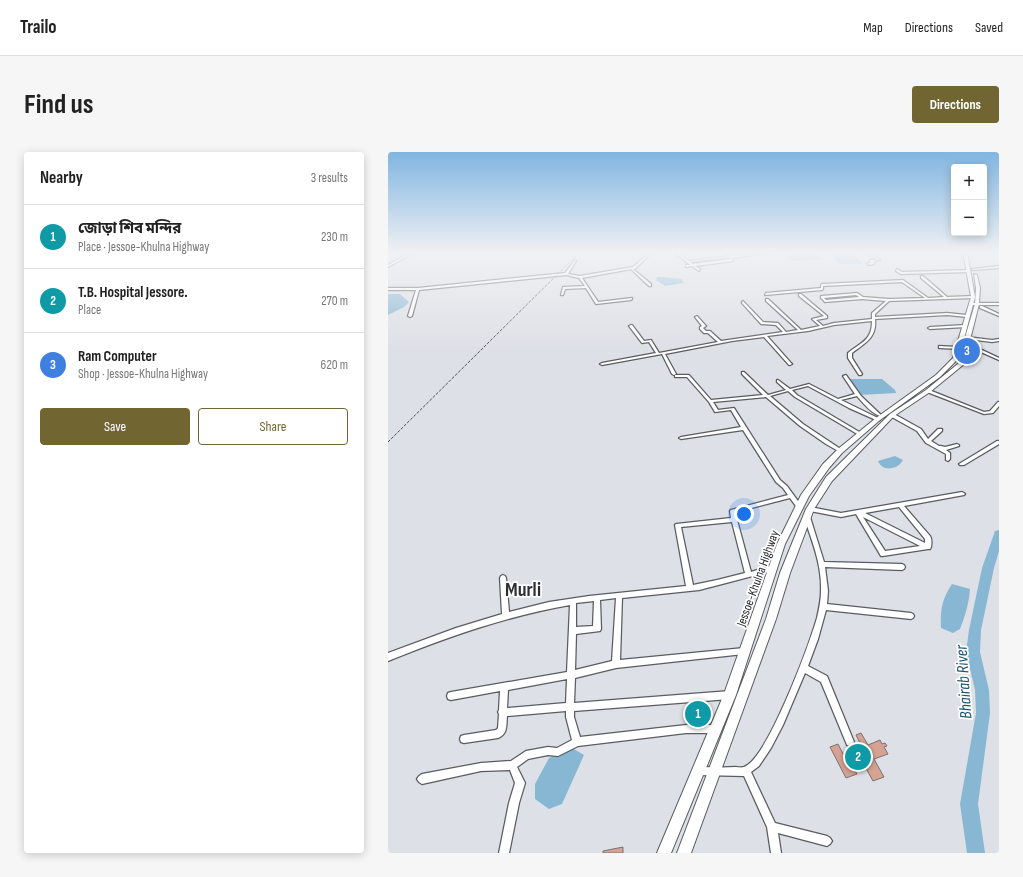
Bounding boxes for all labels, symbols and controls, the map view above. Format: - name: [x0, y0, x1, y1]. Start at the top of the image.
- text: Trailo: [20, 16, 57, 39]
- text: Map: [863, 19, 883, 36]
- text: Directions: [905, 19, 953, 36]
- text: Saved: [975, 19, 1003, 36]
- button: Directions: [912, 86, 999, 123]
- text: Find us: [24, 88, 93, 121]
- map controls: [951, 164, 987, 236]
- button: +: [951, 164, 987, 200]
- text: Nearby: [40, 168, 83, 188]
- text: 3 results: [311, 170, 348, 186]
- button: −: [951, 200, 987, 236]
- text: জোড়া শিব মন্দির: [78, 219, 181, 238]
- text: 1: [50, 229, 56, 245]
- text: 230 m: [321, 229, 348, 245]
- text: Place · Jessoe-Khulna Highway: [78, 239, 209, 255]
- text: T.B. Hospital Jessore.: [78, 283, 188, 302]
- text: 2: [50, 293, 56, 309]
- text: 270 m: [321, 293, 348, 309]
- text: Place: [78, 302, 101, 318]
- pin: 3: [954, 336, 980, 366]
- text: Ram Computer: [78, 347, 157, 366]
- text: 3: [50, 357, 56, 373]
- text: 620 m: [321, 357, 348, 373]
- text: Shop · Jessoe-Khulna Highway: [78, 366, 208, 382]
- button: Save: [40, 408, 190, 445]
- button: Share: [198, 408, 348, 445]
- your location: [734, 504, 754, 524]
- street label: Jessoe-Khulna Highway: [733, 528, 783, 630]
- district label: Murli: [505, 578, 541, 602]
- water label: Bhairab River: [951, 643, 977, 720]
- pin: 1: [685, 699, 711, 729]
- pin: 2: [845, 742, 871, 772]

